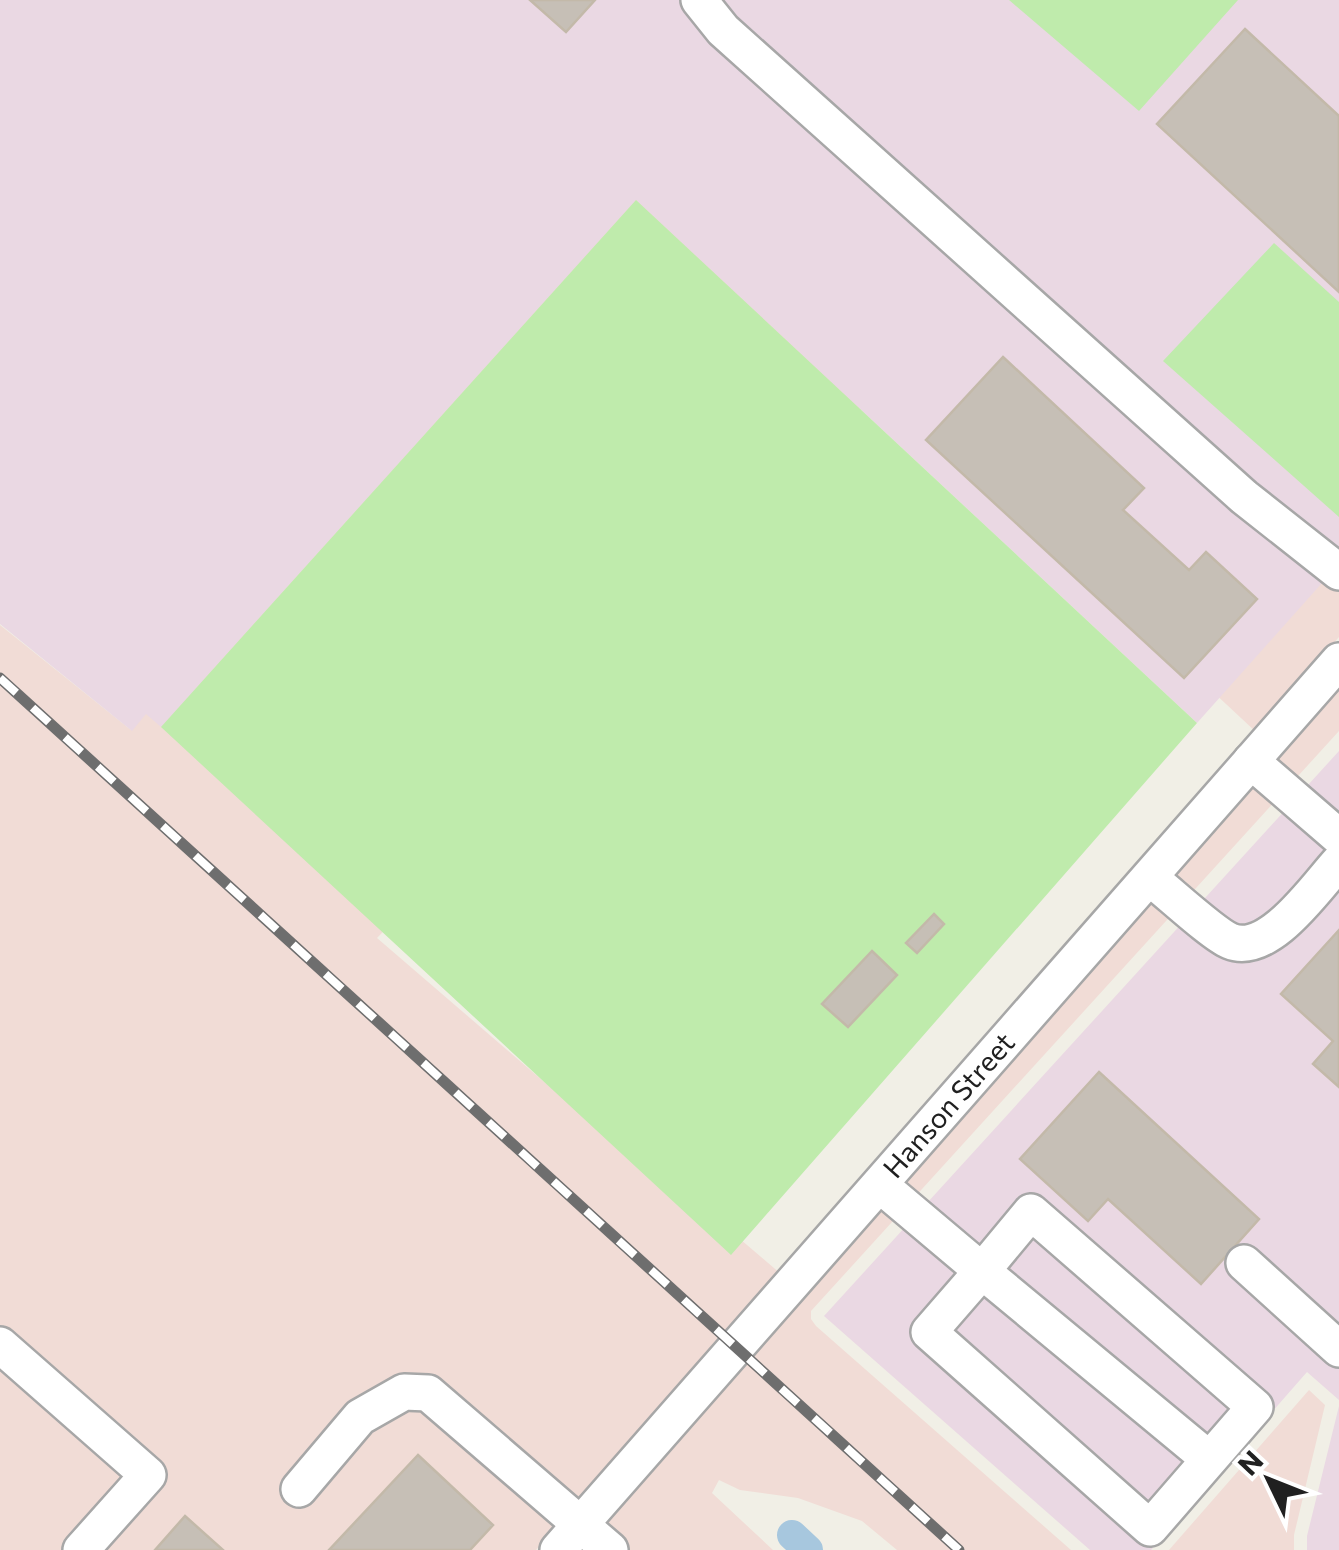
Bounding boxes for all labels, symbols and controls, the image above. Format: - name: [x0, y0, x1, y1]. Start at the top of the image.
- street label: Hanson Street: [875, 1025, 1021, 1184]
- north arrow: [1219, 1430, 1319, 1530]
- text: N: [1230, 1443, 1270, 1482]

